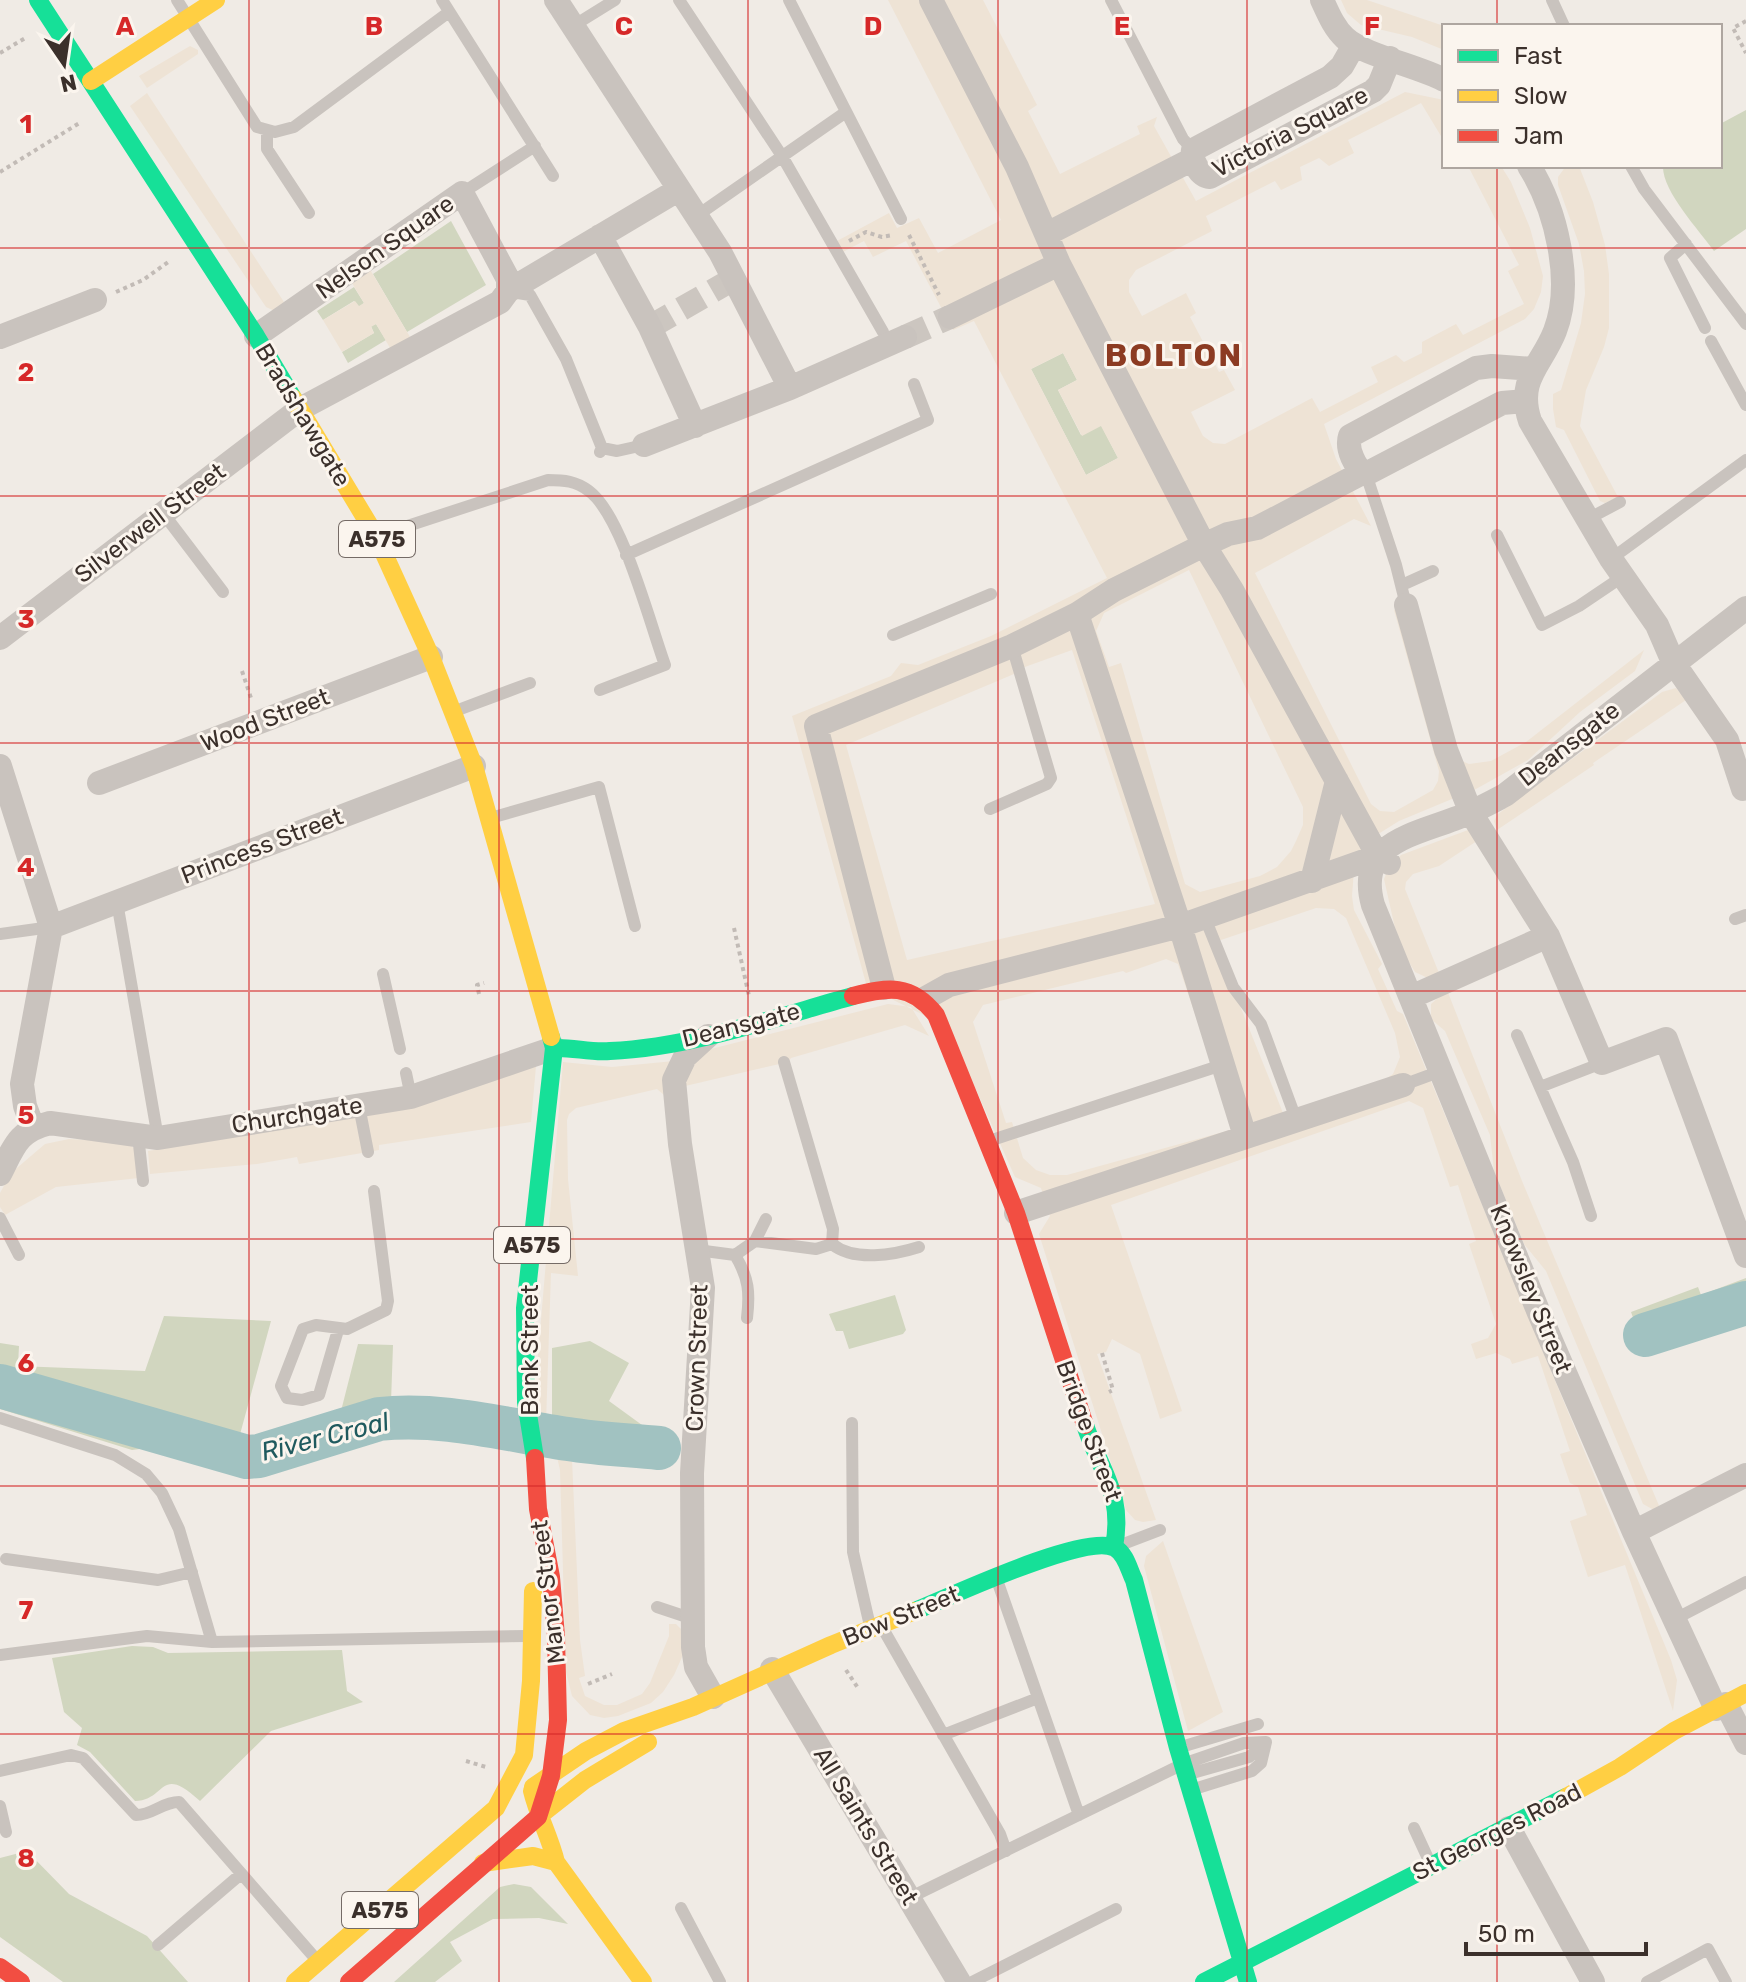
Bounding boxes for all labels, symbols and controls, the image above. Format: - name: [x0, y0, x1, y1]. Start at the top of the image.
- text: A: [116, 11, 135, 42]
- text: B: [365, 11, 383, 42]
- text: C: [615, 11, 633, 42]
- text: D: [864, 11, 882, 42]
- text: E: [1114, 11, 1130, 42]
- text: F: [1364, 11, 1380, 42]
- north arrow: [24, 24, 104, 104]
- legend: [1442, 24, 1722, 168]
- text: Fast: [1514, 42, 1562, 70]
- text: N: [58, 68, 79, 98]
- street label: Victoria Square: [1207, 81, 1373, 183]
- text: Slow: [1514, 82, 1567, 110]
- text: 1: [20, 109, 32, 140]
- text: Jam: [1514, 122, 1564, 150]
- street label: Nelson Square: [311, 189, 459, 305]
- district label: BOLTON: [1105, 336, 1243, 374]
- street label: Bradshawgate: [249, 338, 357, 492]
- text: 2: [18, 357, 34, 388]
- street label: Silverwell Street: [69, 457, 231, 589]
- road number: A575: [339, 521, 415, 557]
- text: 3: [17, 604, 35, 635]
- street label: Wood Street: [197, 683, 333, 757]
- street label: Deansgate: [1513, 696, 1625, 792]
- street label: Princess Street: [177, 802, 347, 890]
- text: 4: [17, 852, 35, 883]
- street label: Deansgate: [679, 997, 803, 1053]
- street label: Churchgate: [230, 1091, 364, 1139]
- text: 5: [18, 1100, 34, 1131]
- street label: Knowsley Street: [1484, 1200, 1578, 1378]
- road number: A575: [494, 1227, 570, 1263]
- street label: Bank Street: [516, 1284, 544, 1416]
- street label: Crown Street: [680, 1284, 714, 1432]
- text: 6: [18, 1348, 35, 1379]
- street label: Bridge Street: [1050, 1357, 1128, 1505]
- water label: River Croal: [258, 1406, 393, 1468]
- street label: Manor Street: [525, 1519, 571, 1665]
- street label: Bow Street: [839, 1580, 963, 1652]
- text: 7: [19, 1595, 34, 1626]
- street label: All Saints Street: [808, 1742, 924, 1910]
- street label: St Georges Road: [1408, 1777, 1586, 1887]
- text: 8: [17, 1843, 35, 1874]
- road number: A575: [342, 1892, 418, 1928]
- scale bar: [1466, 1906, 1646, 1956]
- text: 50 m: [1478, 1920, 1535, 1948]

